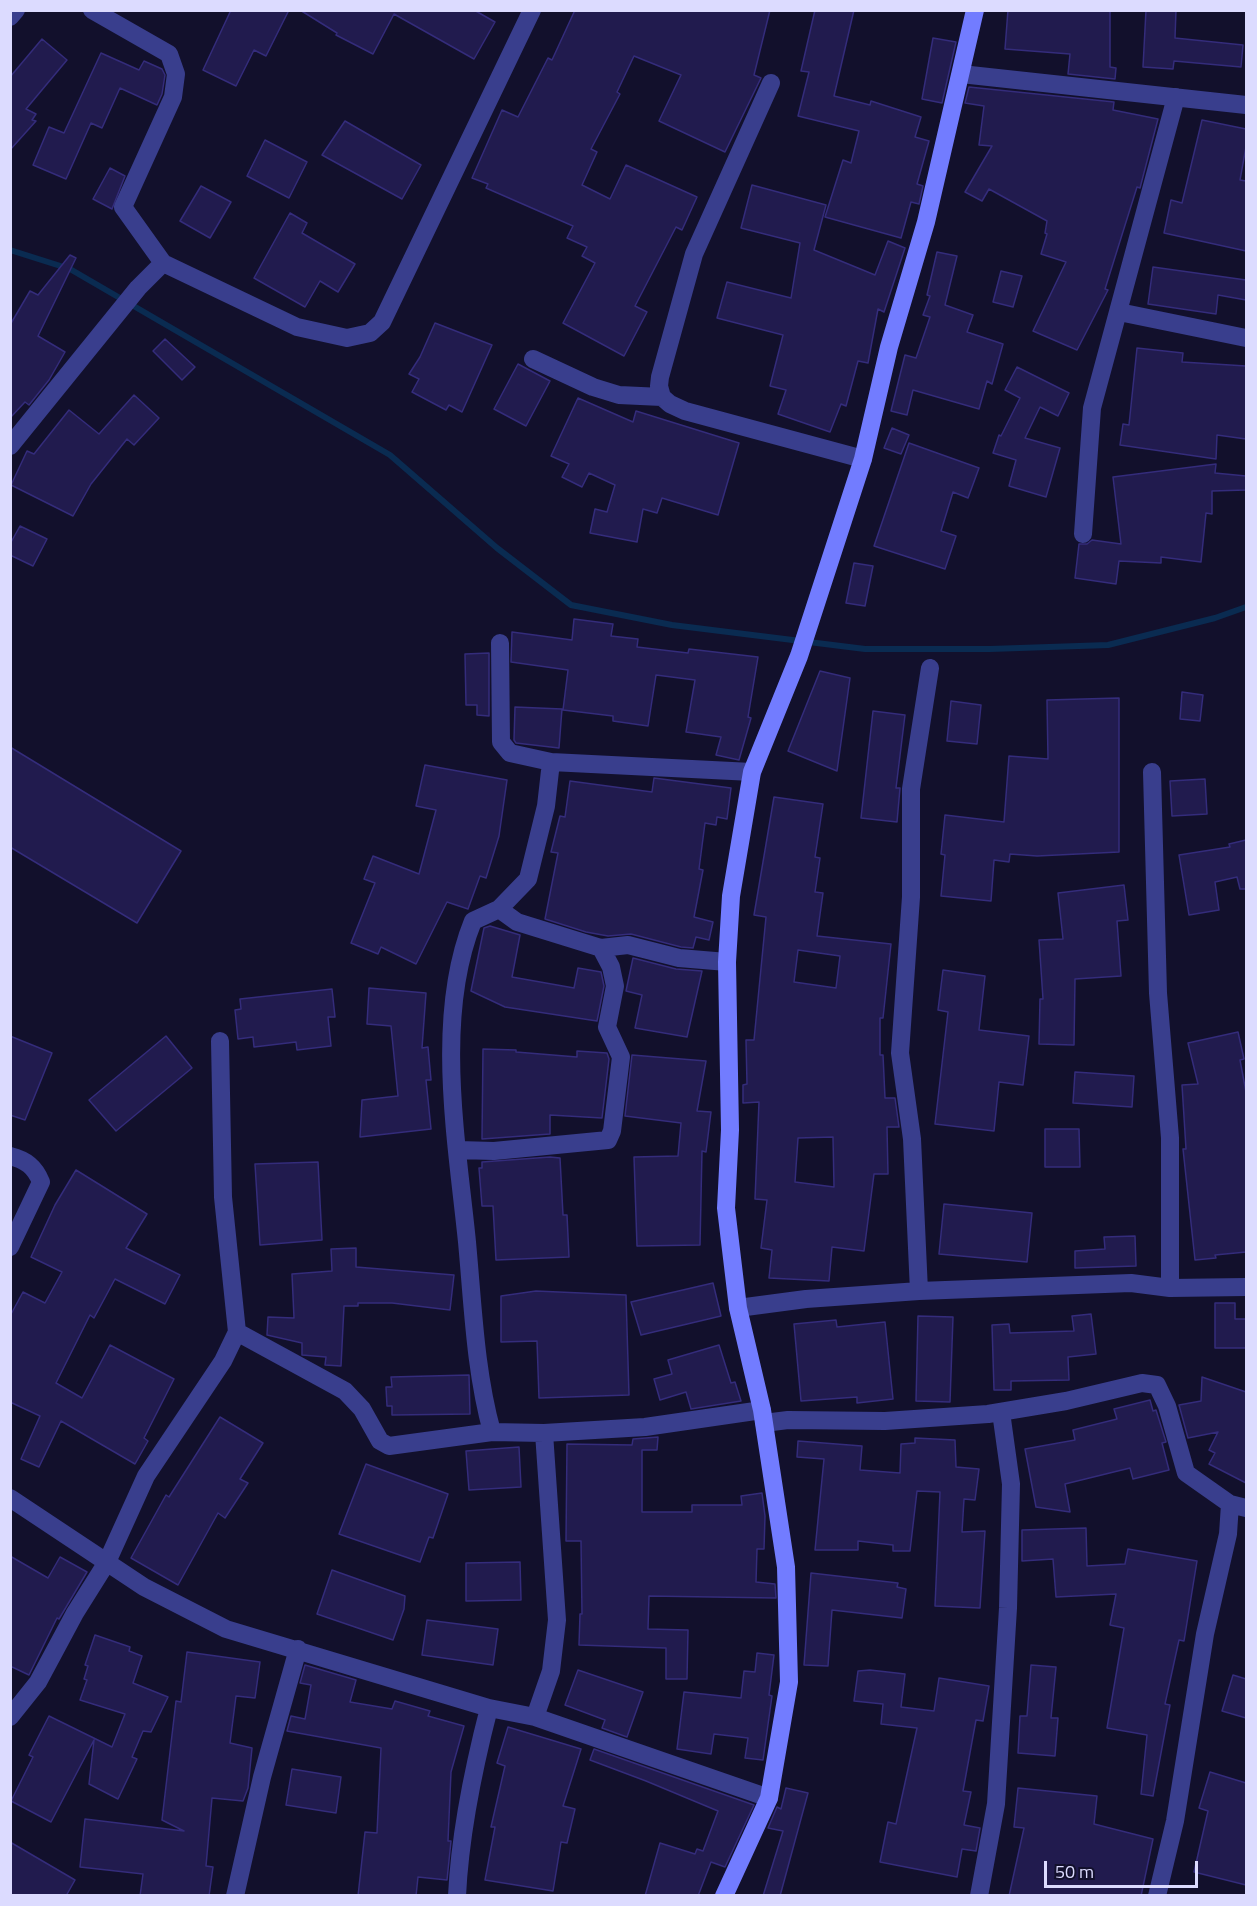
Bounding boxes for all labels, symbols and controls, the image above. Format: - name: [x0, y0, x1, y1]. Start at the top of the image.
- scale bar: [1047, 1849, 1202, 1887]
- text: 50 m: [1055, 1858, 1094, 1885]

